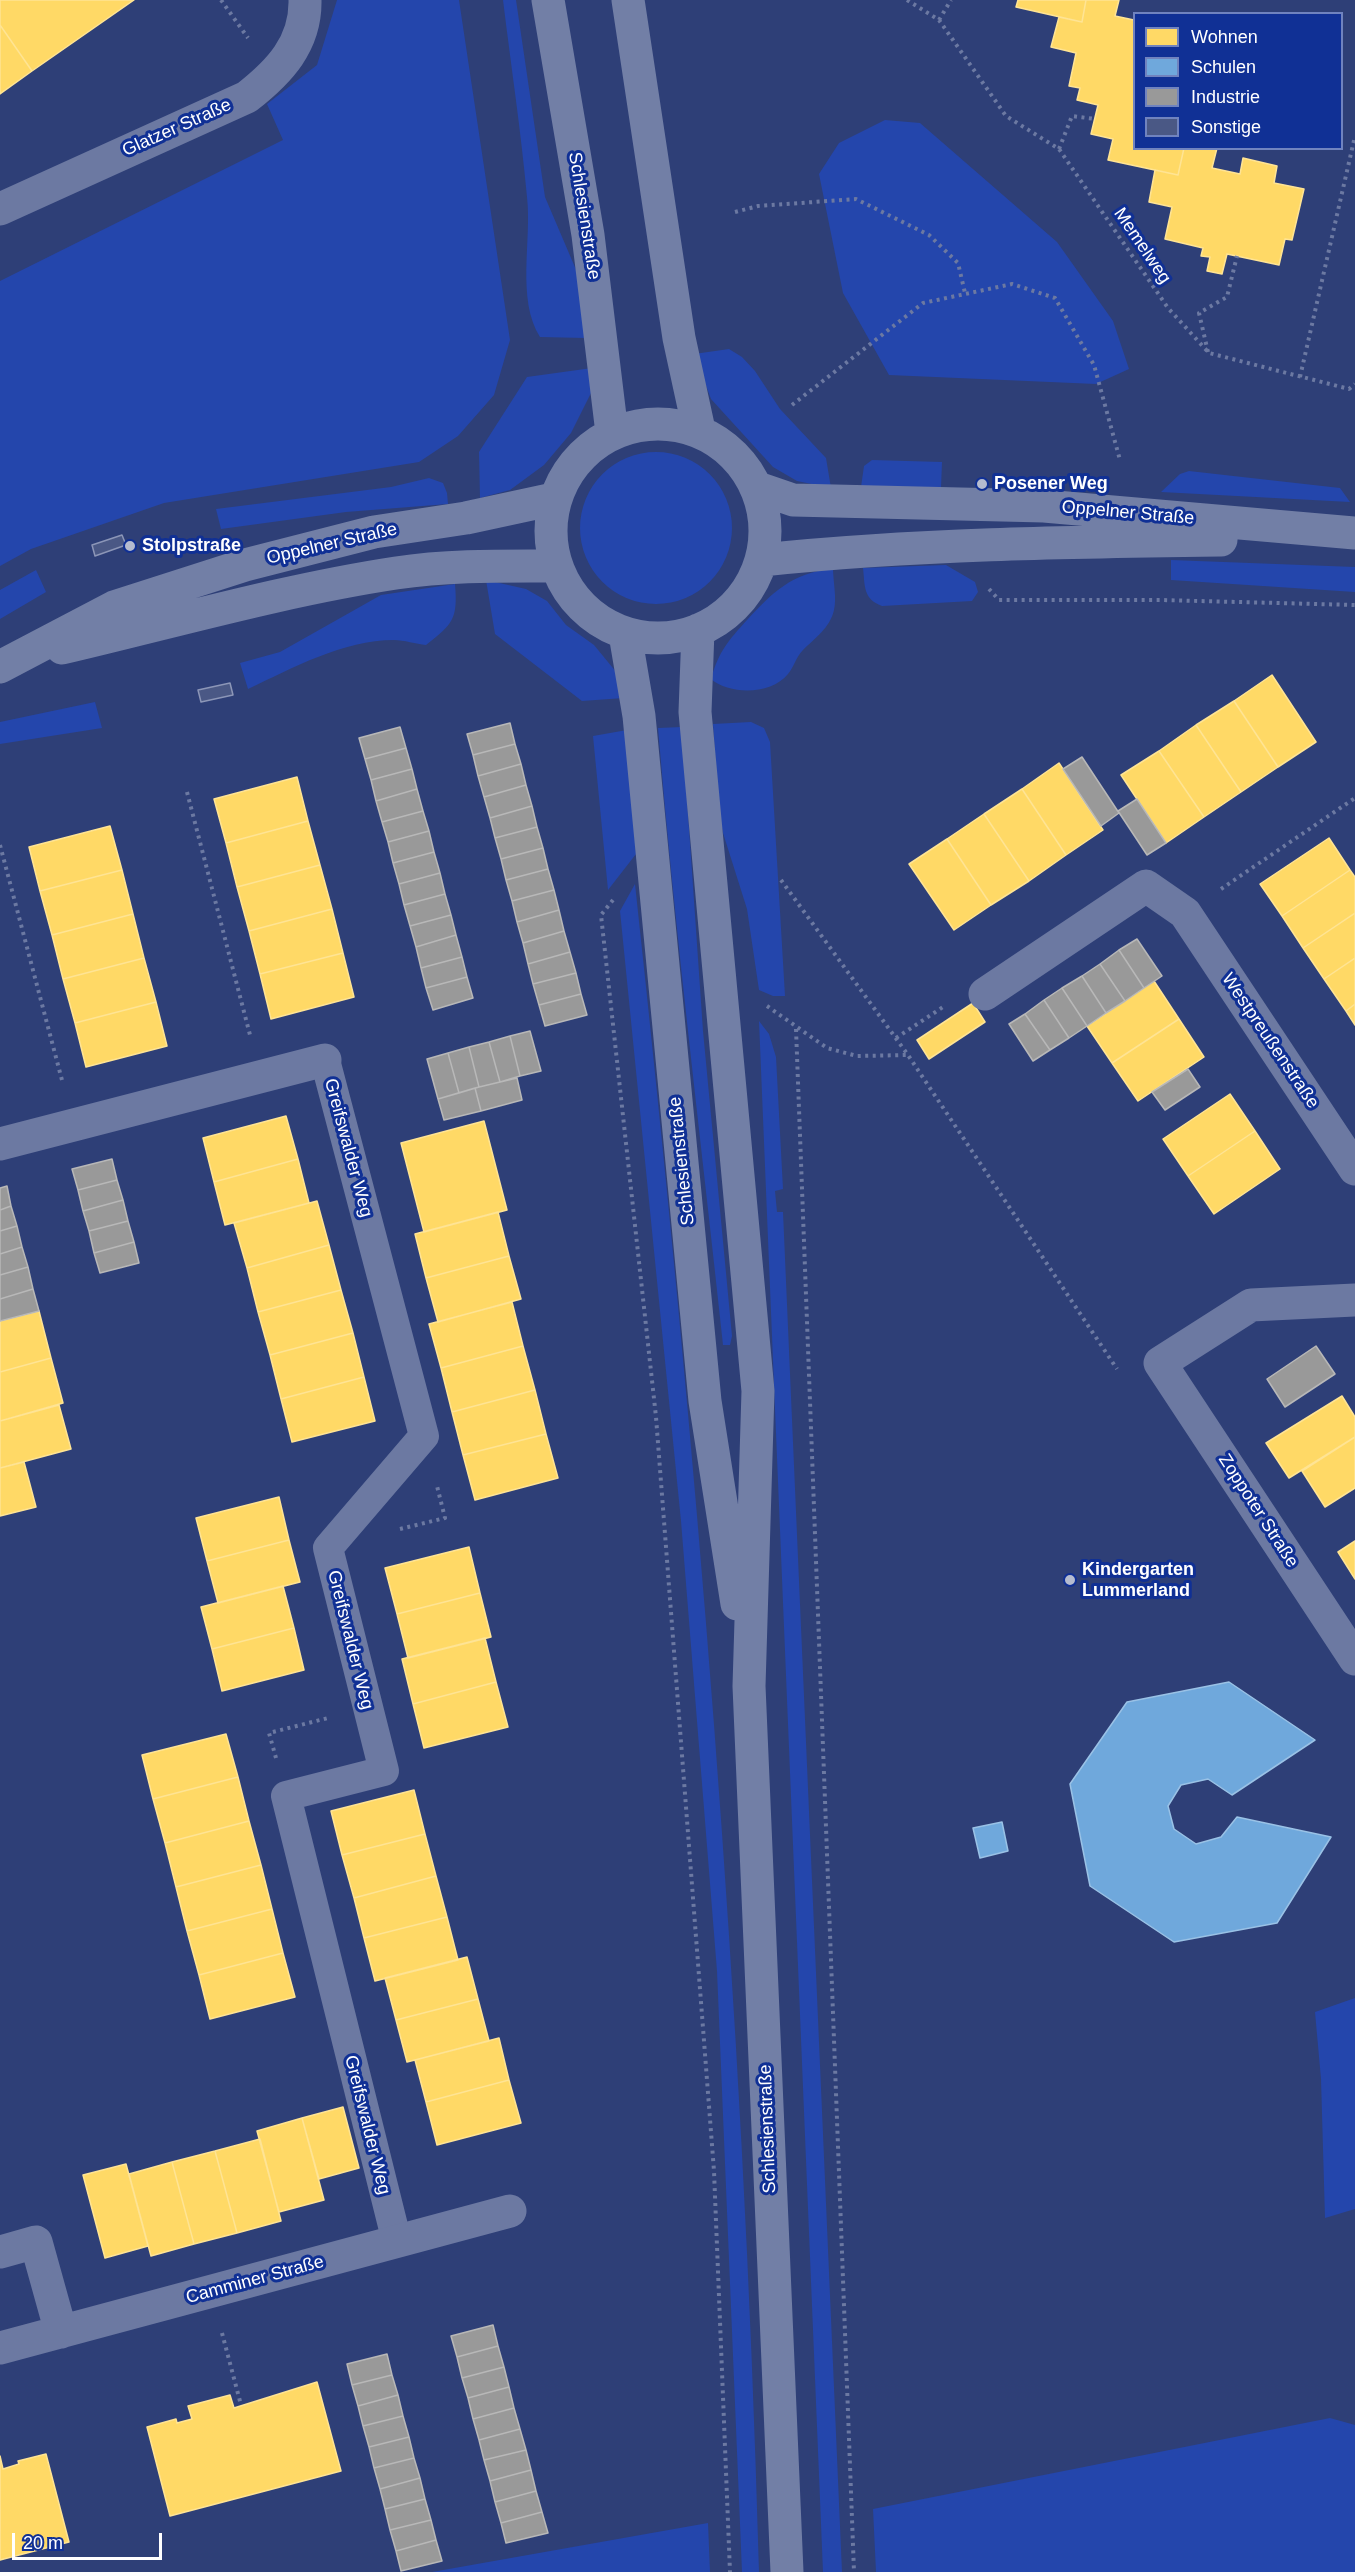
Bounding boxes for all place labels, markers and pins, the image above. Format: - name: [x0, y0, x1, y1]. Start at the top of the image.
- place label: Posener Weg: [994, 473, 1108, 495]
- marker: Posener Weg: [975, 477, 989, 491]
- place label: Stolpstraße: [142, 535, 241, 557]
- marker: Stolpstraße: [123, 539, 137, 553]
- place label: Kindergarten Lummerland: [1082, 1559, 1194, 1602]
- marker: Kindergarten Lummerland: [1063, 1573, 1077, 1587]

